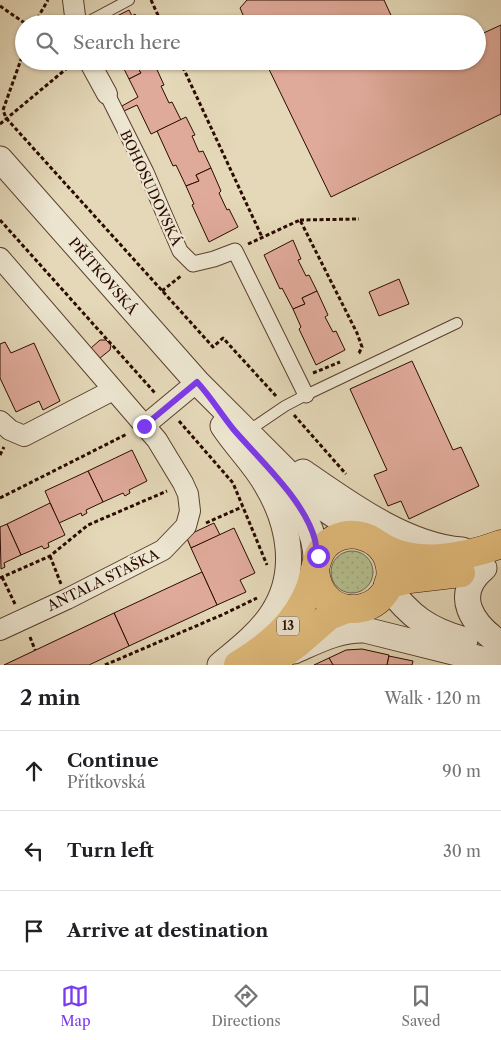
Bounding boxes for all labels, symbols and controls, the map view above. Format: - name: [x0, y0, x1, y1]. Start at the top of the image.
- search box: [15, 15, 486, 70]
- icon: search: [33, 29, 61, 57]
- text: Search here: [73, 31, 181, 54]
- street label: BOHOSUDOVSKÁ: [116, 127, 186, 249]
- street label: PŘÍTKOVSKÁ: [65, 233, 142, 319]
- route end: [133, 415, 156, 438]
- street label: ANTALA STAŠKA: [43, 544, 163, 615]
- route start: [307, 545, 330, 568]
- road number: 13: [277, 616, 299, 636]
- text: 2 min: [20, 685, 80, 710]
- text: Walk · 120 m: [385, 688, 481, 708]
- text: Continue: [67, 749, 159, 772]
- icon: ahead: [20, 757, 48, 785]
- text: 90 m: [442, 761, 481, 781]
- text: Přítkovská: [67, 772, 145, 792]
- icon: left: [20, 837, 48, 865]
- text: Turn left: [67, 839, 154, 862]
- text: 30 m: [443, 841, 481, 861]
- icon: arrive: [20, 917, 48, 945]
- text: Arrive at destination: [67, 919, 268, 942]
- tab: Map: [60, 982, 91, 1030]
- tab: Directions: [211, 982, 281, 1030]
- tab: Saved: [402, 982, 440, 1030]

